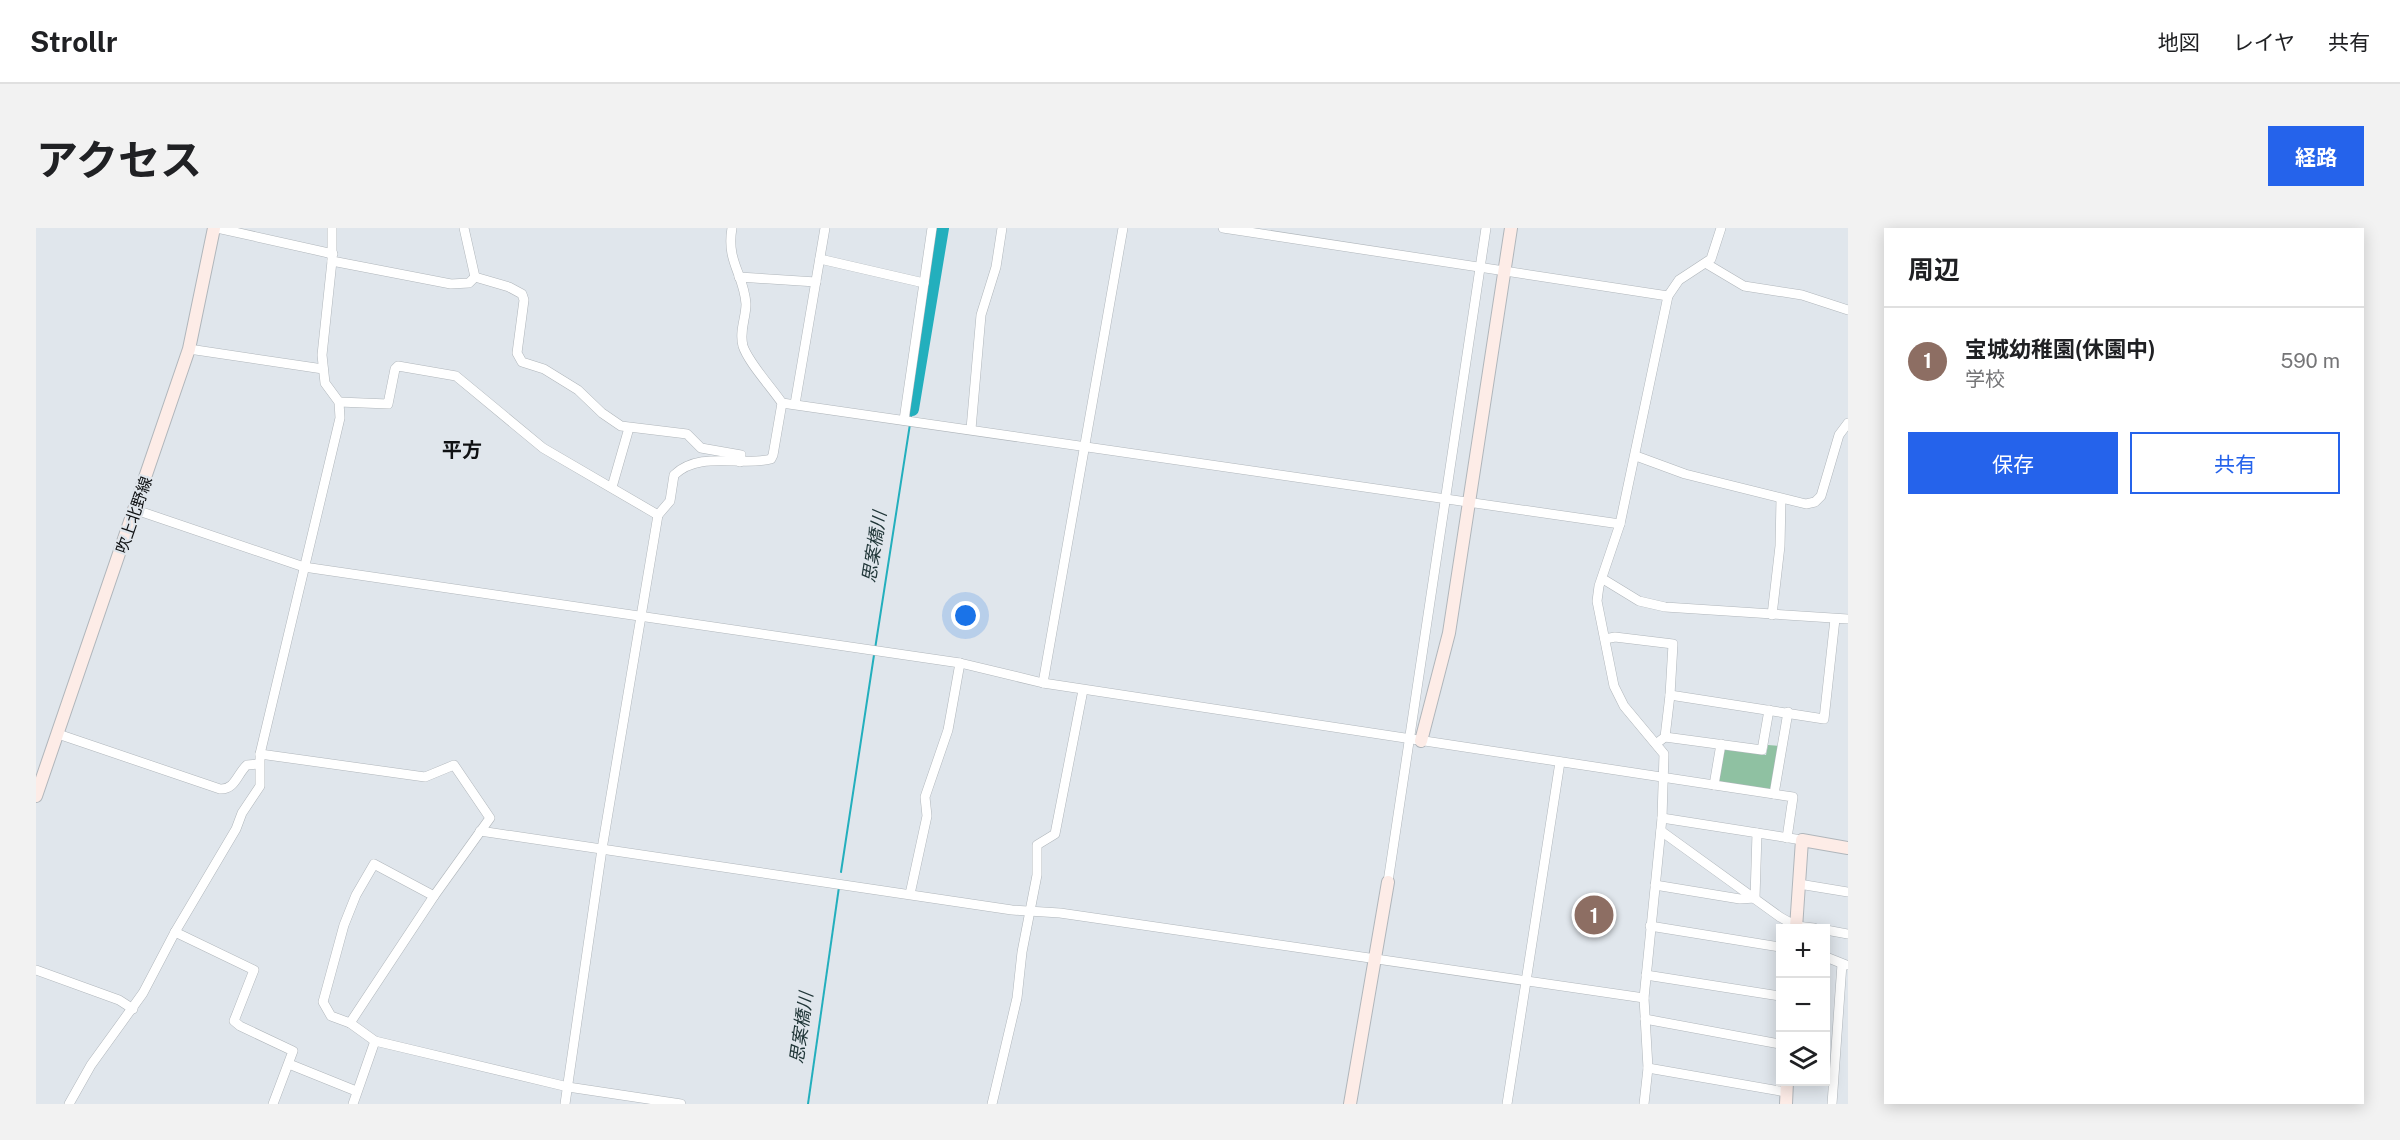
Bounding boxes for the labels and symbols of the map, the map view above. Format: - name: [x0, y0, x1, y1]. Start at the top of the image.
- district label: 平方: [442, 438, 482, 462]
- street label: 吹上北野線: [112, 474, 156, 556]
- water label: 思案橋川: [858, 508, 890, 584]
- your location: [951, 601, 980, 630]
- pin: 1: [1574, 892, 1614, 938]
- water label: 思案橋川: [786, 989, 817, 1065]

